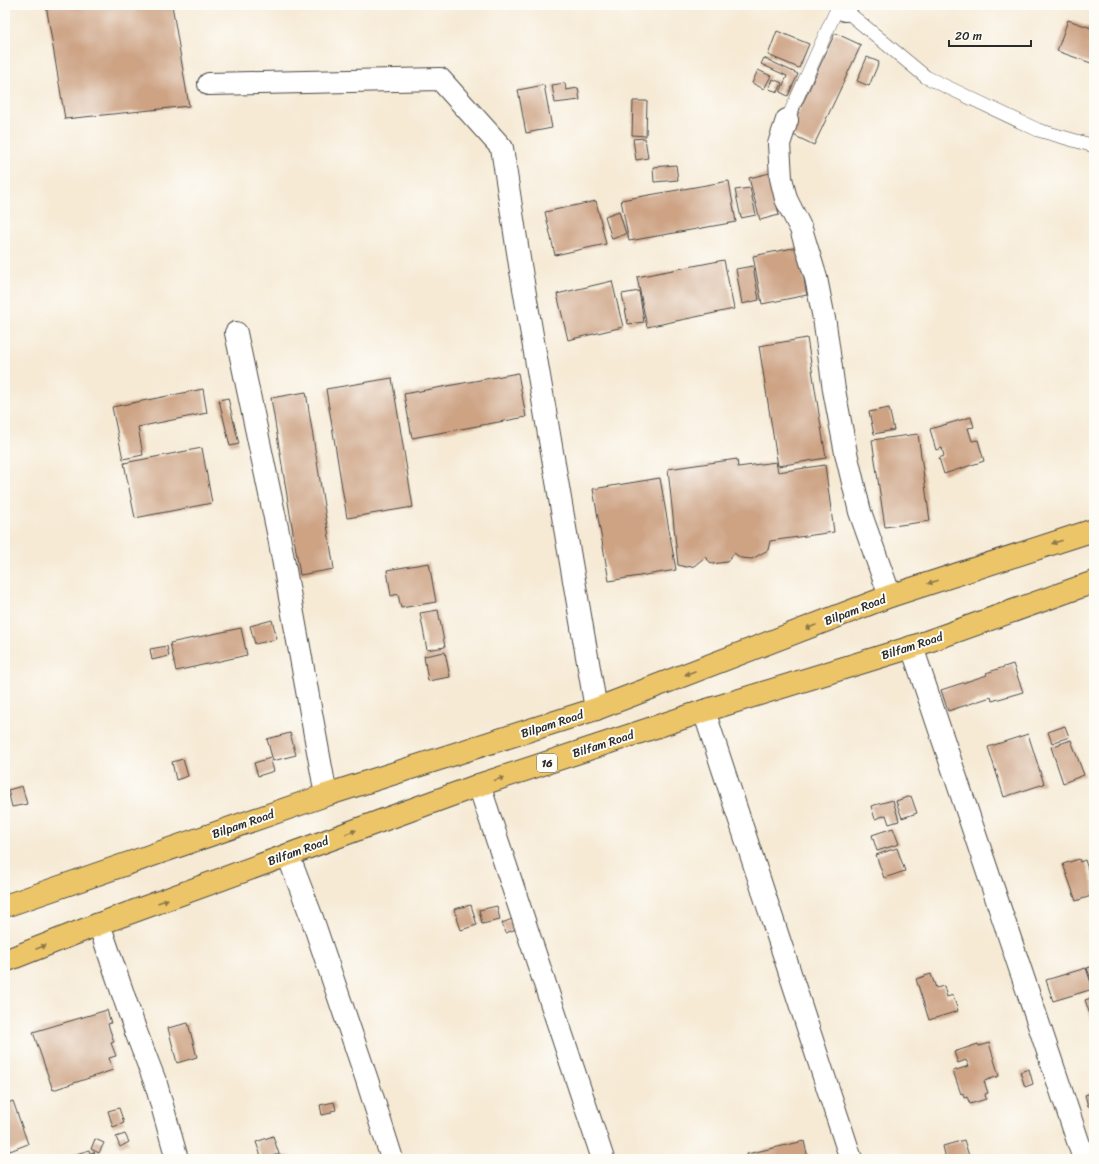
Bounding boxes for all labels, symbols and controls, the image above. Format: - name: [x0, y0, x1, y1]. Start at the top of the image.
- scale bar: [949, 22, 1031, 48]
- text: 20 m: [955, 25, 982, 47]
- one-way arrow: [1050, 539, 1062, 545]
- one-way arrow: [927, 579, 939, 585]
- street label: Bilpam Road: [821, 588, 891, 632]
- one-way arrow: [805, 624, 817, 630]
- street label: Bilfam Road: [878, 625, 947, 666]
- one-way arrow: [683, 671, 695, 677]
- street label: Bilpam Road: [518, 703, 588, 744]
- street label: Bilfam Road: [569, 723, 638, 764]
- road number: 16: [537, 754, 557, 772]
- one-way arrow: [494, 775, 506, 781]
- street label: Bilpam Road: [209, 803, 279, 845]
- street label: Bilfam Road: [264, 829, 333, 872]
- one-way arrow: [345, 829, 357, 835]
- one-way arrow: [157, 897, 169, 903]
- one-way arrow: [36, 943, 48, 949]

